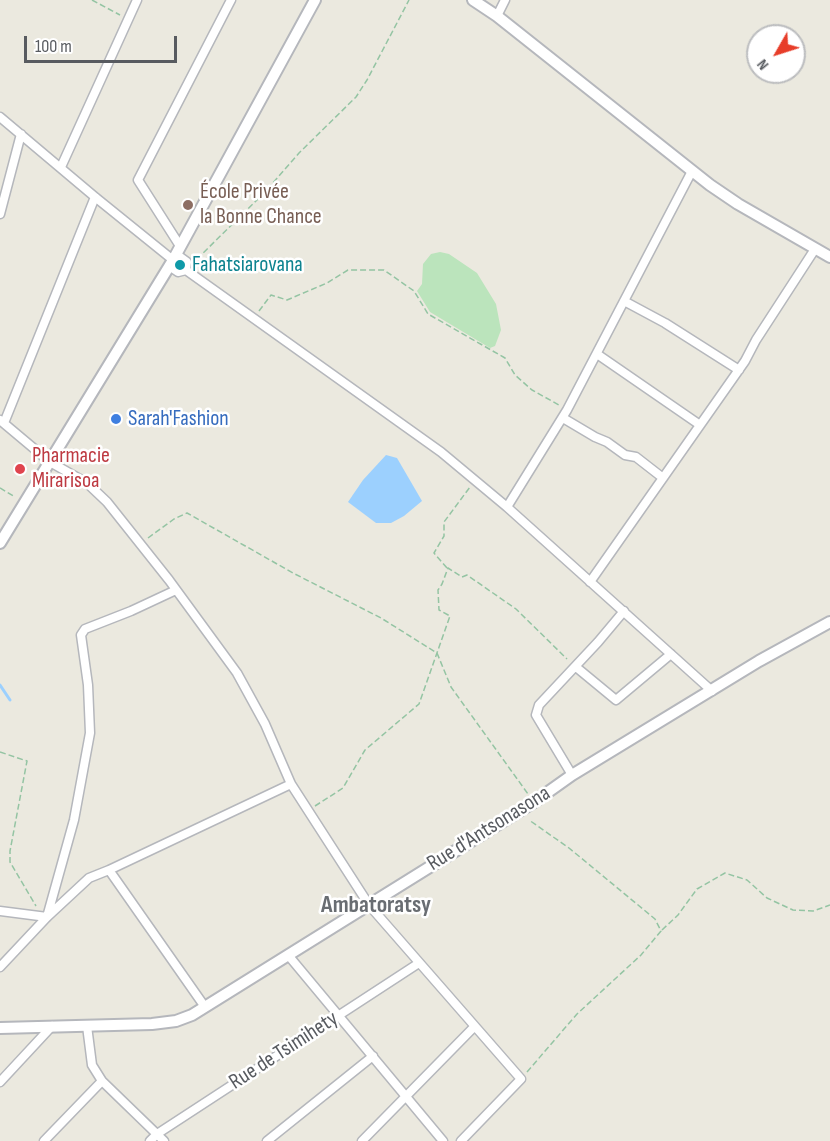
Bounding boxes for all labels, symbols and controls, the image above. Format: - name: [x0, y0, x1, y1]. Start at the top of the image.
- scale bar: [27, 24, 180, 62]
- north arrow: [746, 24, 806, 84]
- text: 100 m: [35, 36, 72, 57]
- text: N: [753, 55, 773, 74]
- place label: École Privée la Bonne Chance: [200, 179, 322, 230]
- marker: École Privée la Bonne Chance: [181, 198, 195, 212]
- place label: Fahatsiarovana: [192, 252, 303, 278]
- marker: Fahatsiarovana: [173, 258, 187, 272]
- place label: Sarah'Fashion: [128, 406, 229, 432]
- marker: Sarah'Fashion: [109, 412, 123, 426]
- place label: Pharmacie Mirarisoa: [32, 443, 110, 494]
- marker: Pharmacie Mirarisoa: [13, 462, 27, 476]
- street label: Rue d'Antsonasona: [423, 781, 555, 877]
- district label: Ambatoratsy: [321, 892, 431, 920]
- street label: Rue de Tsimihety: [225, 1006, 343, 1096]

